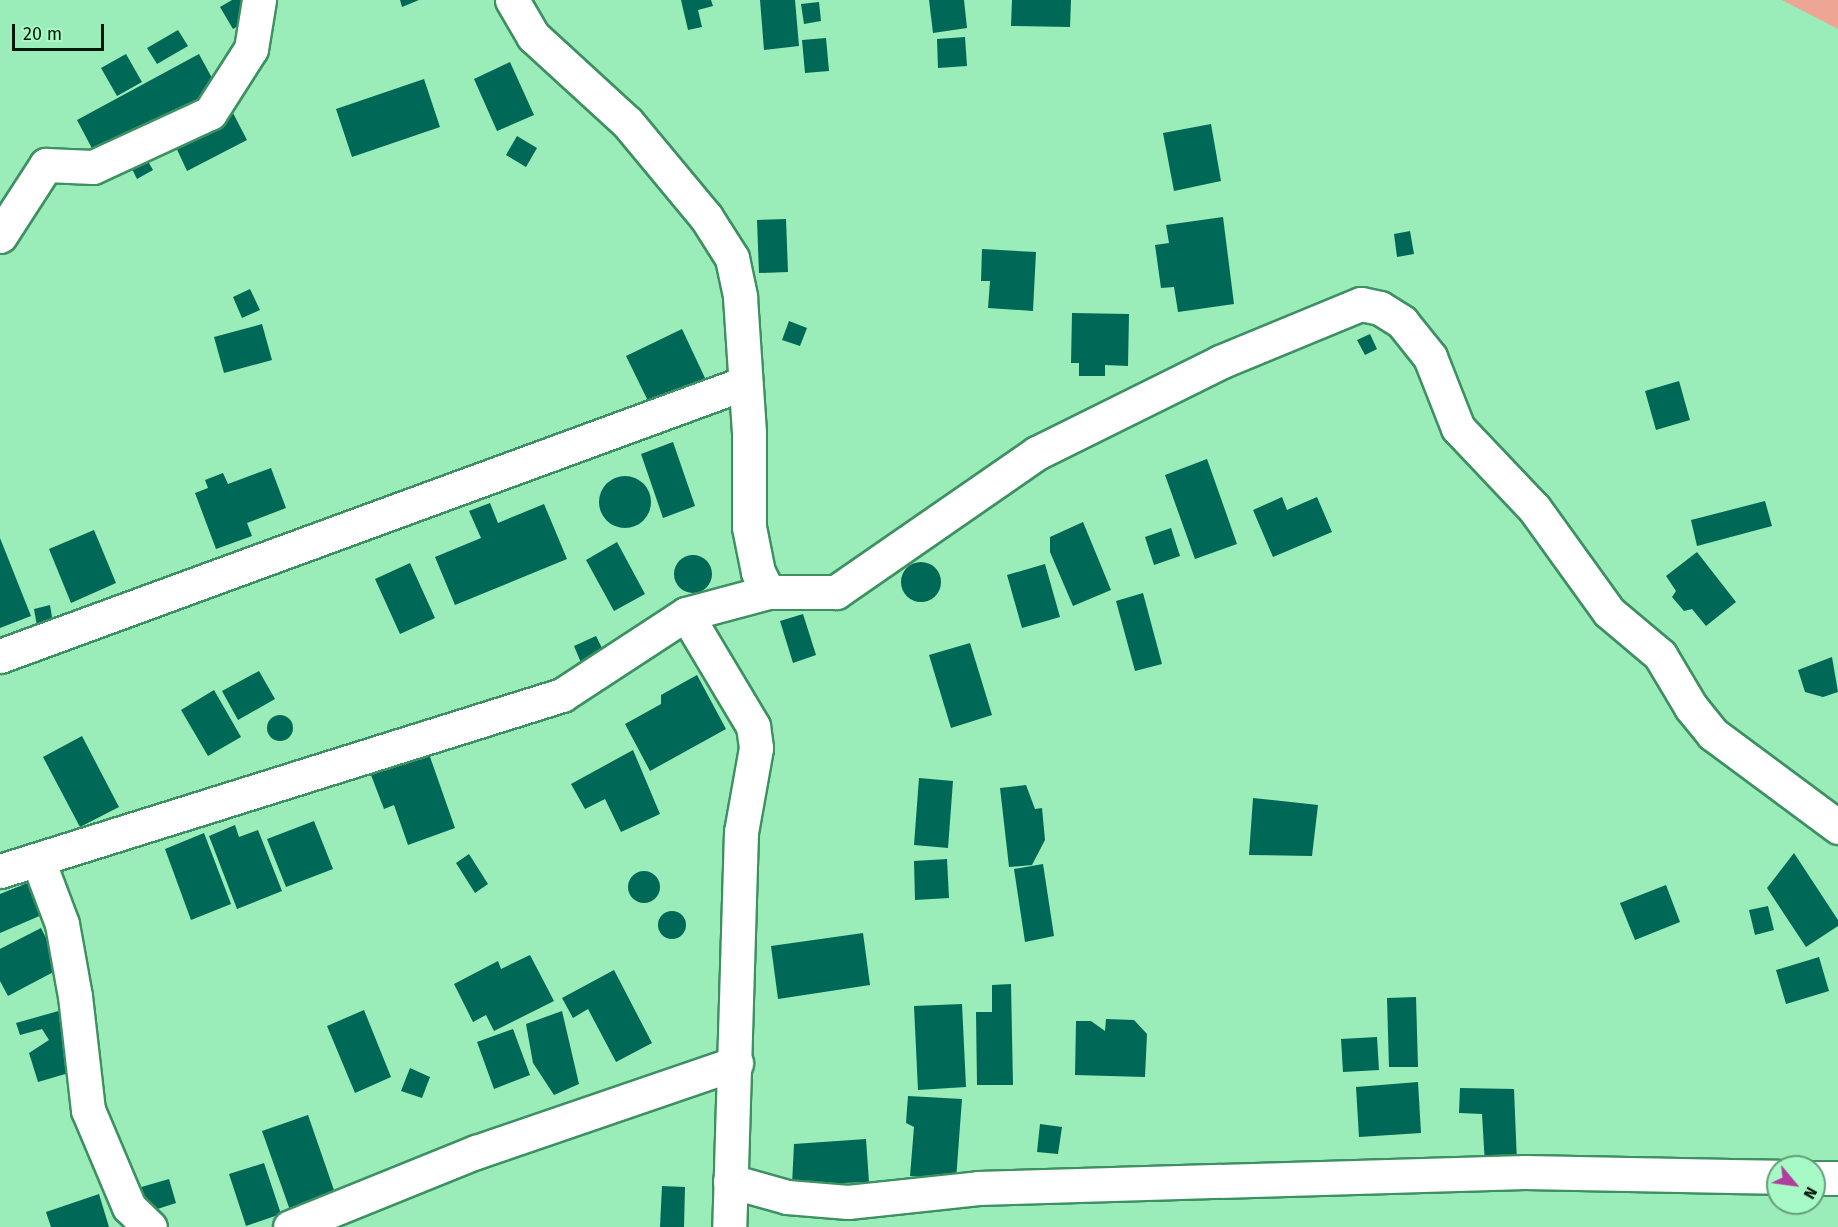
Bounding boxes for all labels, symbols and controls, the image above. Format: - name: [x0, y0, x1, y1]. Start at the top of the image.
- scale bar: [15, 12, 106, 50]
- text: 20 m: [23, 23, 62, 45]
- north arrow: [1766, 1155, 1826, 1215]
- text: N: [1800, 1184, 1821, 1202]

